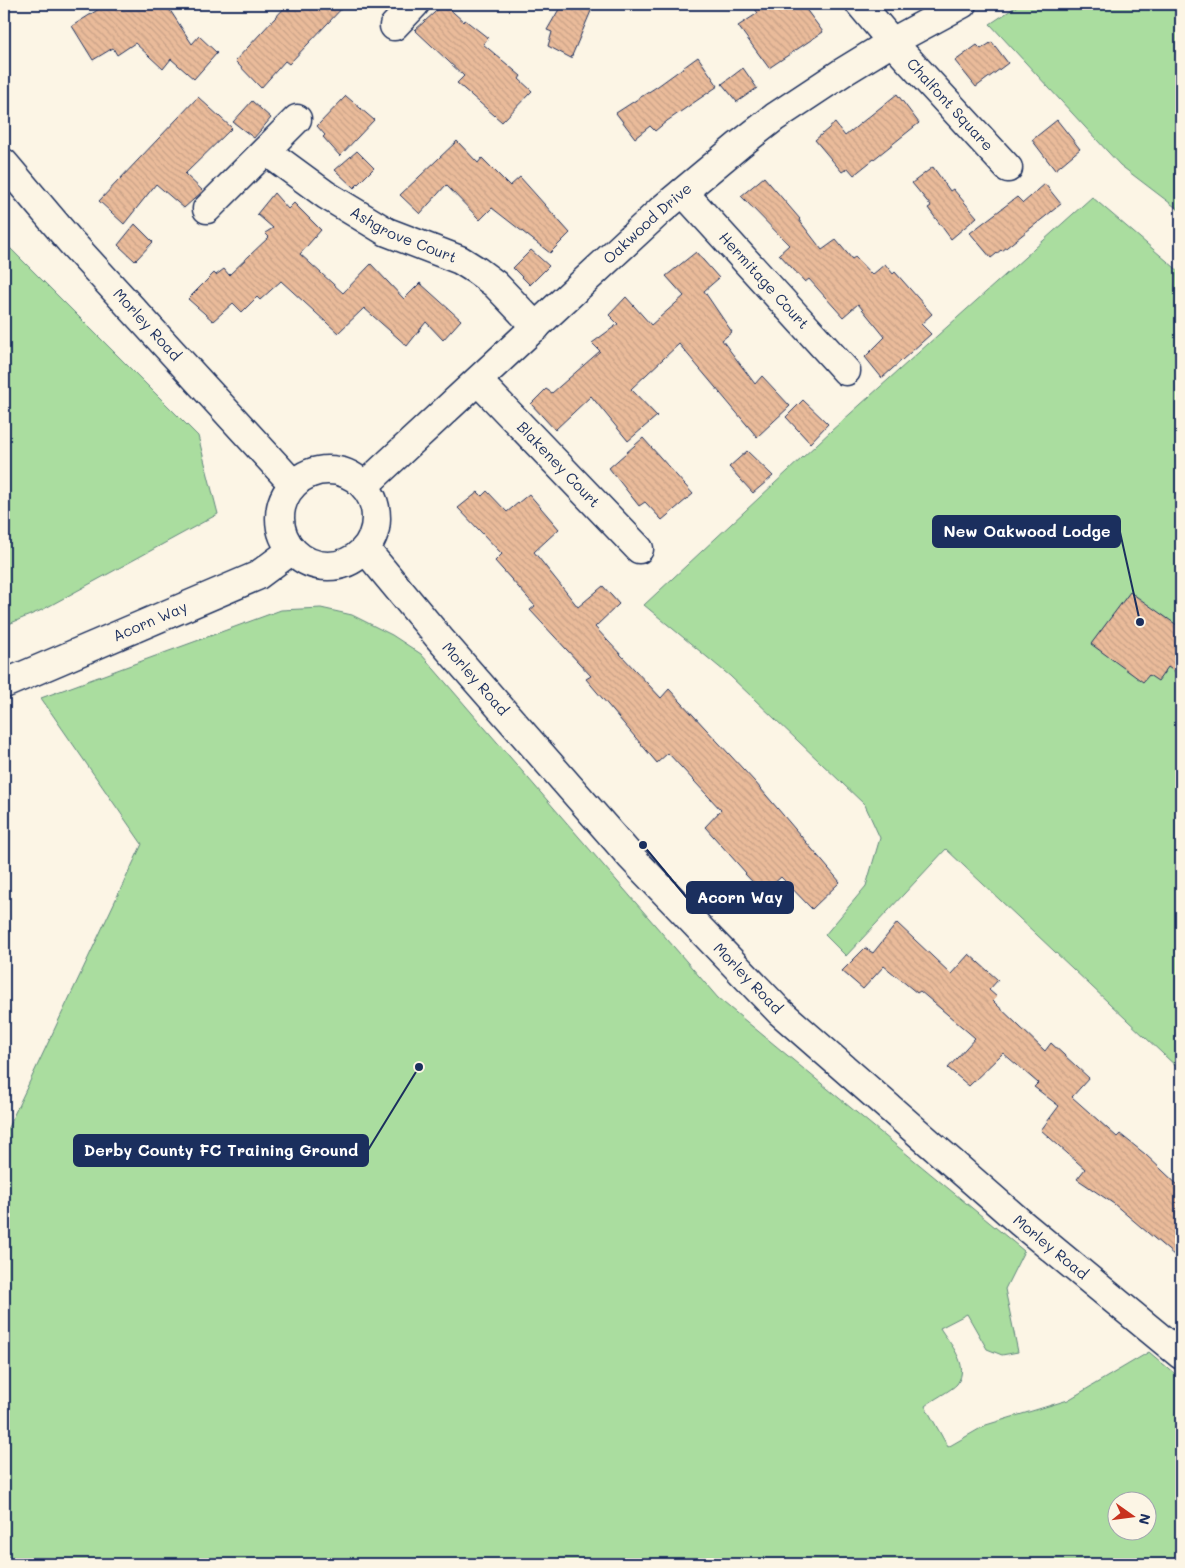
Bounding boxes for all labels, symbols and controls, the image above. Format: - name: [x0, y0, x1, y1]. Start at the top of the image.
- street label: Chalfont Square: [903, 53, 998, 155]
- street label: Oakwood Drive: [598, 178, 695, 268]
- street label: Ashgrove Court: [347, 201, 460, 267]
- street label: Hermitage Court: [715, 227, 814, 333]
- street label: Morley Road: [109, 284, 186, 365]
- street label: Blakeney Court: [513, 417, 605, 511]
- callout: New Oakwood Lodge: [933, 516, 1120, 547]
- text: New Oakwood Lodge: [943, 520, 1111, 541]
- street label: Acorn Way: [110, 596, 190, 645]
- street label: Morley Road: [438, 637, 514, 719]
- callout: Acorn Way: [687, 882, 793, 913]
- text: Acorn Way: [697, 886, 783, 907]
- street label: Morley Road: [710, 938, 787, 1018]
- callout: Derby County FC Training Ground: [74, 1135, 368, 1166]
- text: Derby County FC Training Ground: [84, 1139, 358, 1160]
- street label: Morley Road: [1009, 1210, 1093, 1283]
- north arrow: [1108, 1490, 1158, 1540]
- text: N: [1135, 1512, 1156, 1527]

